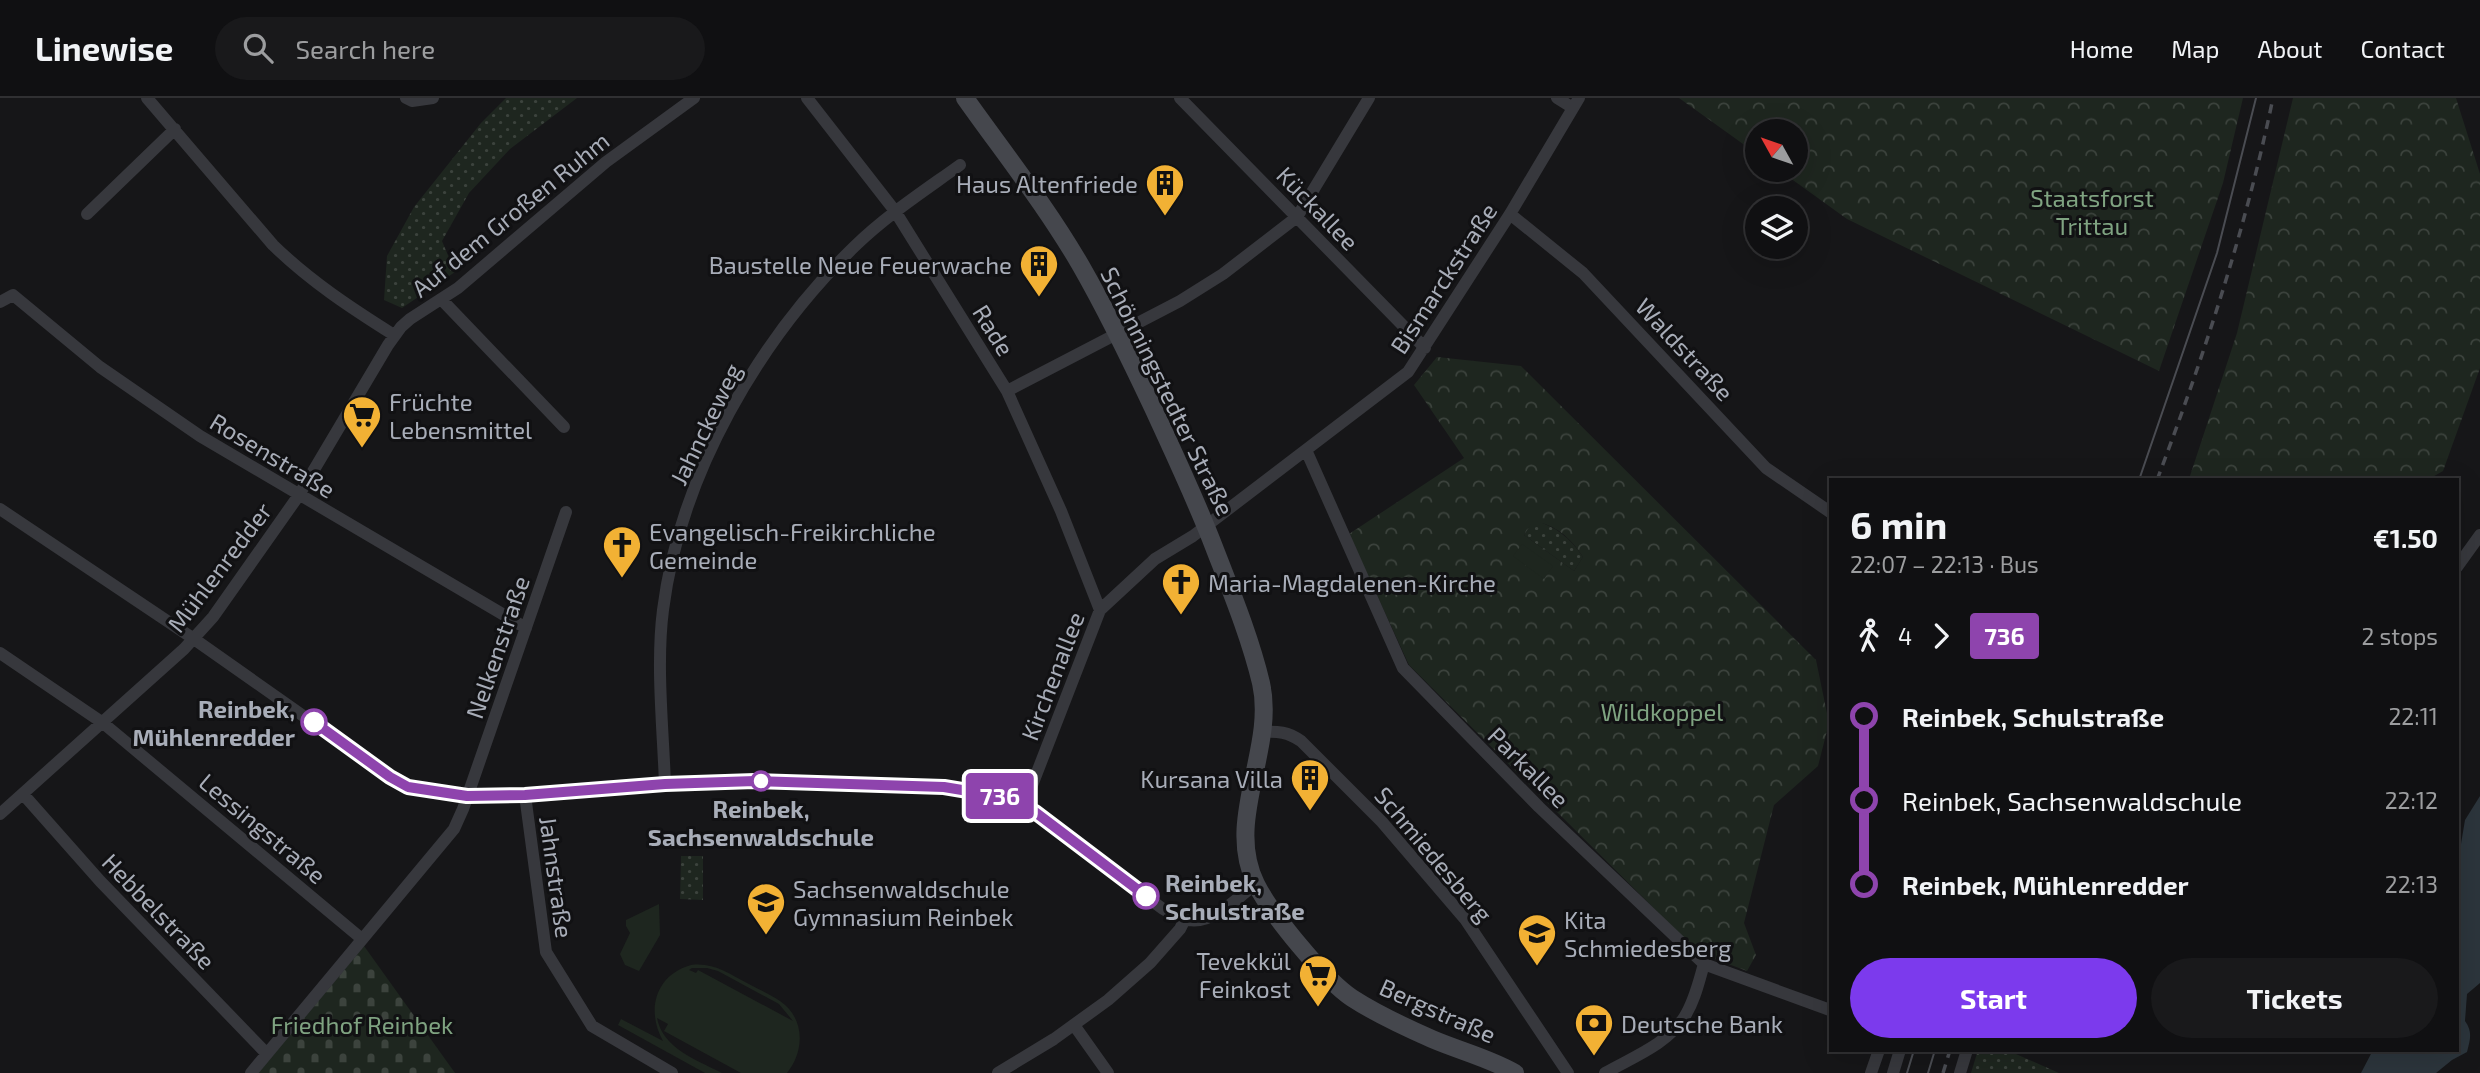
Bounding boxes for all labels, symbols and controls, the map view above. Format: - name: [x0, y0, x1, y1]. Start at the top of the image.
- search box: [215, 17, 705, 80]
- text: Linewise: [35, 28, 173, 68]
- icon: search: [239, 29, 277, 67]
- text: Search here: [295, 33, 435, 64]
- text: Home: [2070, 34, 2133, 63]
- text: Map: [2171, 34, 2219, 63]
- text: About: [2257, 34, 2323, 63]
- text: Contact: [2361, 34, 2445, 63]
- north arrow: [1745, 119, 1808, 182]
- map controls: [1745, 119, 1808, 259]
- street label: Auf dem Großen Ruhm: [405, 125, 615, 303]
- street label: Kückallee: [1271, 160, 1365, 256]
- building icon: Haus Altenfriede: [1144, 162, 1186, 217]
- place label: Haus Altenfriede: [956, 169, 1138, 198]
- park label: Staatsforst Trittau: [2030, 183, 2154, 240]
- button: layers: [1745, 196, 1808, 259]
- street label: Bismarckstraße: [1384, 197, 1502, 359]
- building icon: Baustelle Neue Feuerwache: [1018, 243, 1060, 298]
- place label: Baustelle Neue Feuerwache: [709, 250, 1012, 279]
- street label: Schönningstedter Straße: [1095, 262, 1241, 520]
- street label: Waldstraße: [1630, 292, 1740, 406]
- street label: Rade: [967, 299, 1021, 361]
- street label: Jahnckeweg: [663, 358, 747, 490]
- place label: Früchte Lebensmittel: [389, 387, 532, 444]
- supermarket icon: Früchte Lebensmittel: [341, 394, 383, 449]
- street label: Rosenstraße: [205, 406, 341, 504]
- street label: Mühlenredder: [161, 496, 277, 638]
- text: 6 min: [1850, 501, 1947, 547]
- place label: Evangelisch-Freikirchliche Gemeinde: [649, 517, 936, 574]
- text: €1.50: [2373, 522, 2438, 553]
- church icon: Evangelisch-Freikirchliche Gemeinde: [601, 524, 643, 579]
- text: 22:07 – 22:13 · Bus: [1850, 550, 2039, 578]
- church icon: Maria-Magdalenen-Kirche: [1160, 561, 1202, 616]
- place label: Maria-Magdalenen-Kirche: [1208, 568, 1496, 597]
- street label: Nelkenstraße: [459, 572, 535, 722]
- street label: Kirchenallee: [1014, 608, 1090, 744]
- icon: walk: [1850, 617, 1888, 655]
- icon: forward: [1922, 617, 1960, 655]
- text: 736: [1984, 621, 2025, 650]
- text: 4: [1898, 622, 1912, 650]
- text: 2 stops: [2361, 622, 2438, 650]
- place label: Reinbek, Mühlenredder: [133, 694, 296, 751]
- park label: Wildkoppel: [1601, 697, 1723, 726]
- text: Reinbek, Schulstraße: [1902, 701, 2164, 732]
- text: 22:11: [2388, 702, 2438, 730]
- marker: Reinbek, Mühlenredder: [301, 709, 327, 735]
- street label: Parkallee: [1483, 721, 1575, 813]
- building icon: Kursana Villa: [1289, 757, 1331, 812]
- place label: Kursana Villa: [1140, 764, 1283, 793]
- street label: Lessingstraße: [194, 767, 332, 889]
- marker: Reinbek, Sachsenwaldschule: [751, 771, 771, 791]
- line badge: 736: [960, 773, 1040, 819]
- text: 736: [980, 781, 1020, 810]
- street label: Schmiedesberg: [1369, 781, 1499, 927]
- text: Reinbek, Sachsenwaldschule: [1902, 785, 2242, 816]
- text: 22:12: [2385, 786, 2438, 814]
- place label: Reinbek, Sachsenwaldschule: [648, 794, 874, 851]
- street label: Jahnstraße: [534, 814, 580, 940]
- street label: Hebbelstraße: [97, 847, 221, 975]
- place label: Reinbek, Schulstraße: [1165, 868, 1305, 925]
- text: Reinbek, Mühlenredder: [1902, 869, 2189, 900]
- text: 22:13: [2385, 870, 2438, 898]
- place label: Sachsenwaldschule Gymnasium Reinbek: [793, 874, 1013, 931]
- school or university icon: Sachsenwaldschule Gymnasium Reinbek: [745, 881, 787, 936]
- marker: Reinbek, Schulstraße: [1133, 883, 1159, 909]
- place label: Kita Schmiedesberg: [1564, 905, 1731, 962]
- school or university icon: Kita Schmiedesberg: [1516, 912, 1558, 967]
- place label: Tevekkül Feinkost: [1196, 946, 1291, 1003]
- supermarket icon: Tevekkül Feinkost: [1297, 953, 1339, 1008]
- button: Start: [1850, 958, 2137, 1038]
- button: Tickets: [2151, 958, 2438, 1038]
- street label: Bergstraße: [1375, 972, 1501, 1048]
- bank icon: Deutsche Bank: [1573, 1002, 1615, 1057]
- place label: Deutsche Bank: [1621, 1009, 1783, 1038]
- park label: Friedhof Reinbek: [271, 1010, 453, 1039]

